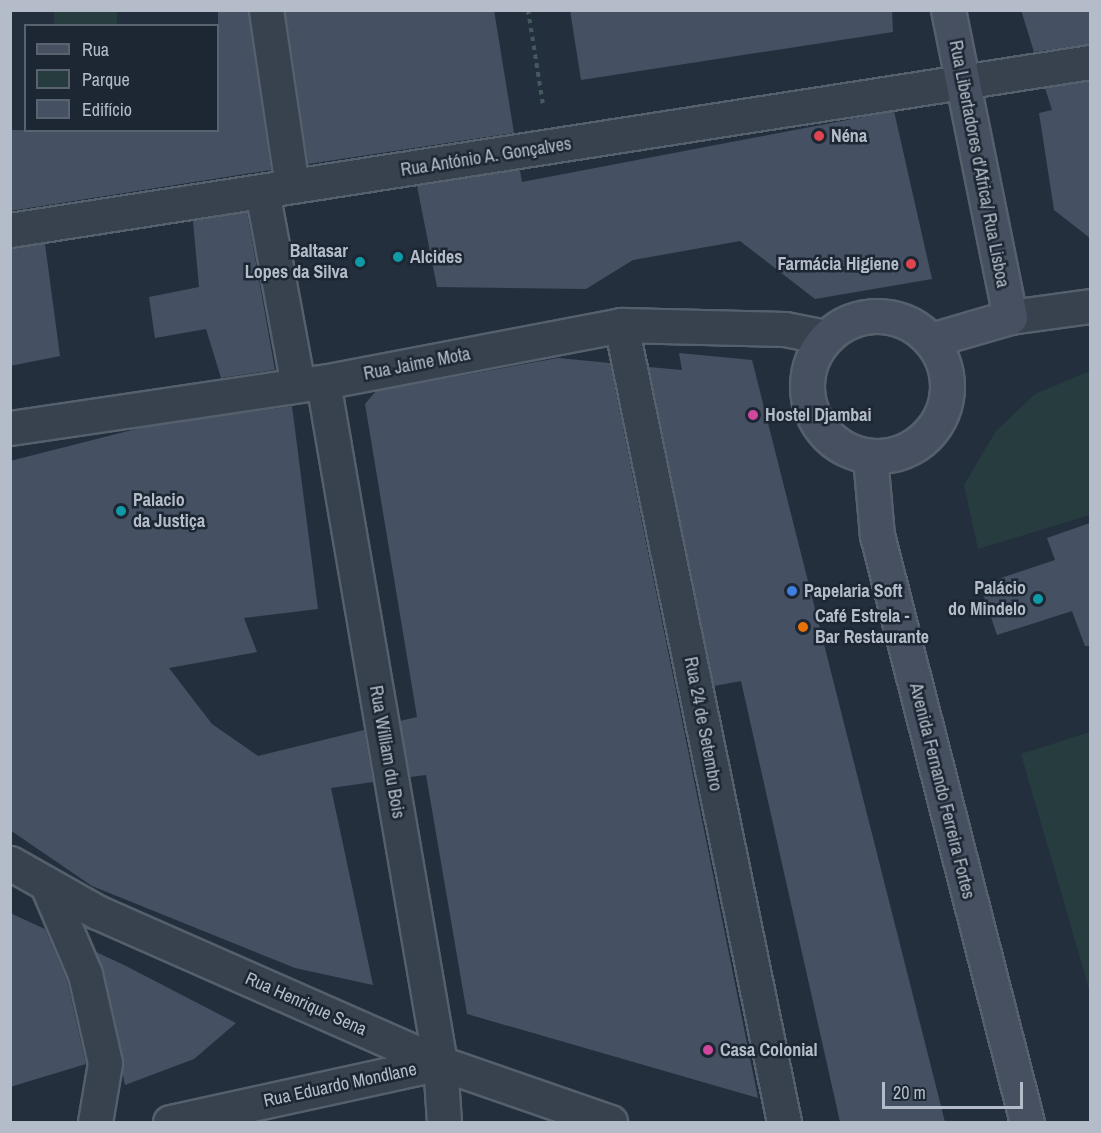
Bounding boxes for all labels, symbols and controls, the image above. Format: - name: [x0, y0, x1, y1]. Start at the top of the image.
- legend: [24, 24, 219, 132]
- text: Rua: [82, 37, 109, 62]
- street label: Rua Libertadores d'Africa/ Rua Lisboa: [944, 39, 1014, 289]
- text: Parque: [82, 67, 130, 92]
- text: Edifício: [82, 97, 132, 122]
- place label: Néna: [831, 125, 867, 147]
- marker: Néna: [812, 129, 826, 143]
- street label: Rua António A. Gonçalves: [398, 133, 574, 181]
- place label: Baltasar Lopes da Silva: [245, 241, 348, 284]
- place label: Alcides: [410, 246, 463, 268]
- marker: Alcides: [391, 250, 405, 264]
- place label: Farmácia Higiene: [777, 253, 899, 275]
- marker: Baltasar Lopes da Silva: [353, 255, 367, 269]
- marker: Farmácia Higiene: [904, 257, 918, 271]
- street label: Rua Jaime Mota: [362, 343, 472, 385]
- place label: Hostel Djambai: [765, 404, 872, 426]
- marker: Hostel Djambai: [746, 408, 760, 422]
- place label: Palacio da Justiça: [133, 490, 205, 532]
- marker: Palacio da Justiça: [114, 504, 128, 518]
- place label: Palácio do Mindelo: [948, 578, 1026, 620]
- place label: Papelaria Soft: [804, 580, 902, 602]
- marker: Papelaria Soft: [785, 584, 799, 598]
- marker: Palácio do Mindelo: [1031, 592, 1045, 606]
- place label: Café Estrela - Bar Restaurante: [815, 606, 929, 648]
- marker: Café Estrela - Bar Restaurante: [796, 620, 810, 634]
- street label: Rua 24 de Setembro: [679, 655, 727, 793]
- street label: Avenida Fernando Ferreira Fortes: [905, 681, 979, 901]
- street label: Rua William du Bois: [365, 684, 409, 820]
- street label: Rua Henrique Sena: [242, 968, 370, 1040]
- place label: Casa Colonial: [720, 1039, 818, 1061]
- marker: Casa Colonial: [701, 1043, 715, 1057]
- street label: Rua Eduardo Mondlane: [262, 1058, 418, 1112]
- scale bar: [885, 1070, 1026, 1108]
- text: 20 m: [893, 1080, 926, 1105]

